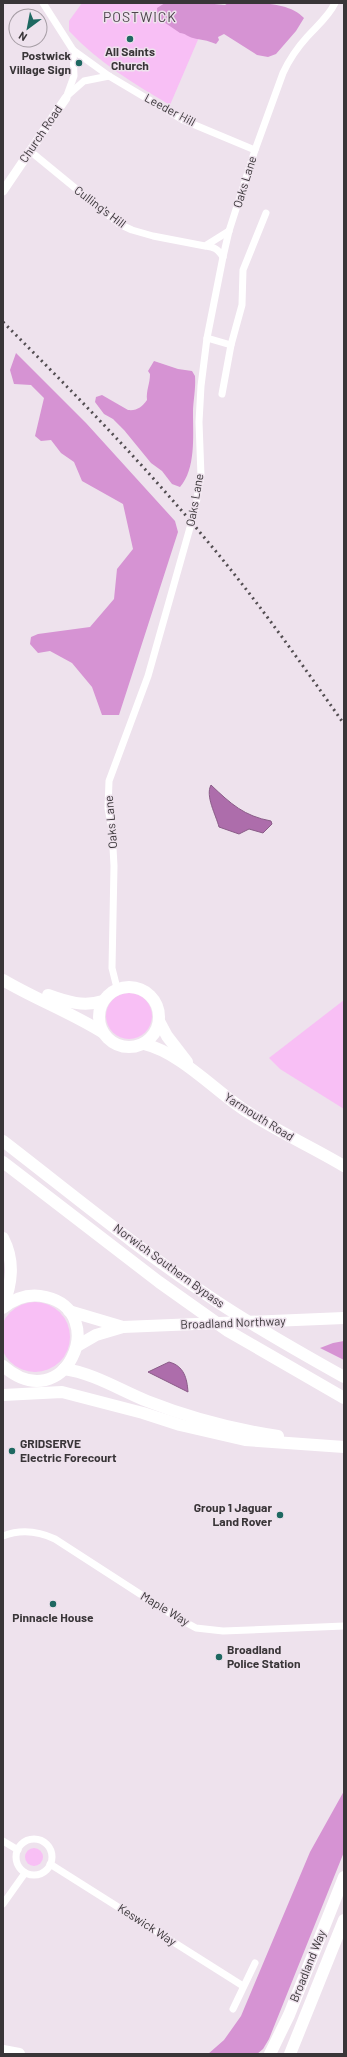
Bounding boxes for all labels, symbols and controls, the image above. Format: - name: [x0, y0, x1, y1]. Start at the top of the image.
- north arrow: [8, 8, 48, 48]
- district label: POSTWICK: [103, 8, 177, 25]
- text: N: [16, 29, 29, 44]
- marker: All Saints Church: [125, 34, 135, 44]
- place label: All Saints Church: [105, 44, 155, 72]
- place label: Postwick Village Sign: [9, 48, 72, 76]
- marker: Postwick Village Sign: [74, 58, 84, 68]
- street label: Leeder Hill: [143, 90, 198, 128]
- street label: Church Road: [16, 102, 64, 165]
- street label: Oaks Lane: [230, 154, 259, 209]
- street label: Culling's Hill: [72, 182, 129, 230]
- street label: Oaks Lane: [182, 472, 206, 527]
- street label: Oaks Lane: [101, 795, 119, 849]
- street label: Yarmouth Road: [222, 1089, 297, 1143]
- street label: Norwich Southern Bypass: [111, 1220, 228, 1310]
- street label: Broadland Northway: [180, 1313, 286, 1331]
- place label: GRIDSERVE Electric Forecourt: [20, 1436, 117, 1464]
- marker: GRIDSERVE Electric Forecourt: [7, 1446, 17, 1456]
- place label: Group 1 Jaguar Land Rover: [194, 1500, 272, 1528]
- marker: Group 1 Jaguar Land Rover: [275, 1510, 285, 1520]
- street label: Maple Way: [139, 1588, 193, 1628]
- marker: Pinnacle House: [48, 1599, 58, 1609]
- place label: Pinnacle House: [12, 1610, 94, 1624]
- place label: Broadland Police Station: [227, 1642, 301, 1670]
- marker: Broadland Police Station: [214, 1652, 224, 1662]
- street label: Keswick Way: [116, 1900, 180, 1948]
- street label: Broadland Way: [286, 1927, 328, 2004]

